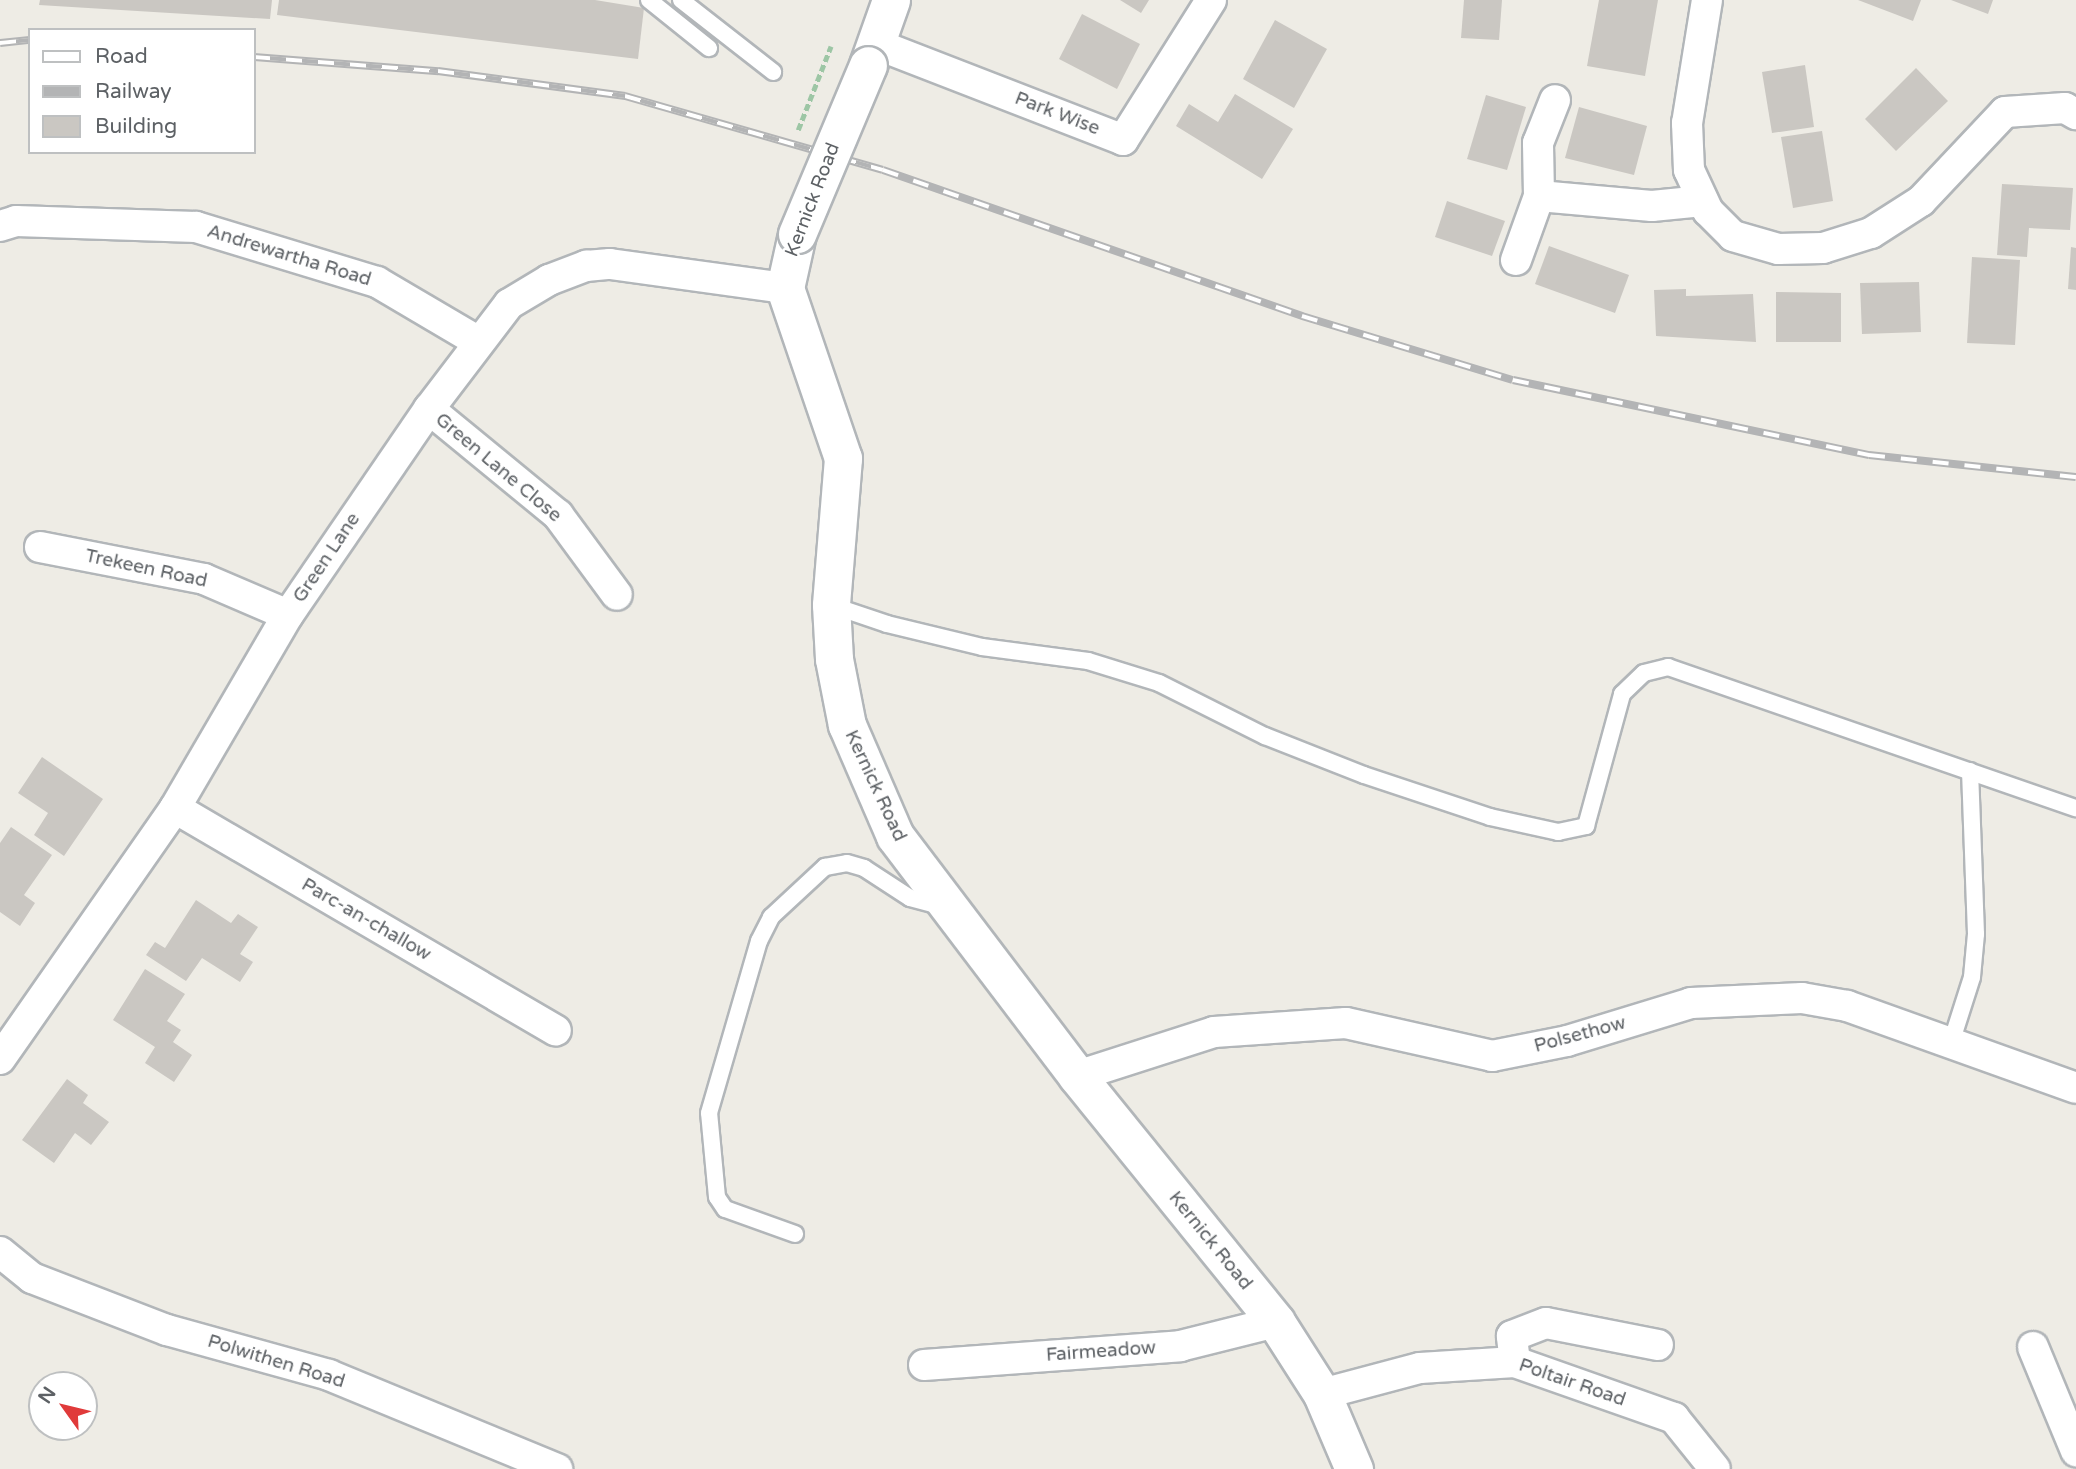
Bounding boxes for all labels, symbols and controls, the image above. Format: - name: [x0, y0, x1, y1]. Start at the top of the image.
- legend: [28, 28, 256, 154]
- text: Road: [95, 44, 148, 69]
- text: Railway: [95, 79, 172, 104]
- street label: Park Wise: [1011, 87, 1103, 141]
- text: Building: [95, 114, 177, 139]
- street label: Kernick Road: [781, 140, 845, 260]
- street label: Andrewartha Road: [204, 220, 374, 292]
- street label: Green Lane Close: [430, 409, 566, 527]
- street label: Green Lane: [289, 509, 365, 607]
- street label: Trekeen Road: [83, 545, 209, 593]
- street label: Kernick Road: [839, 727, 911, 845]
- street label: Parc-an-challow: [297, 874, 435, 966]
- street label: Polsethow: [1532, 1012, 1628, 1058]
- street label: Kernick Road: [1163, 1187, 1257, 1295]
- street label: Polwithen Road: [205, 1330, 347, 1394]
- street label: Fairmeadow: [1045, 1337, 1157, 1367]
- street label: Poltair Road: [1516, 1354, 1628, 1412]
- north arrow: [28, 1371, 98, 1441]
- text: N: [34, 1383, 61, 1408]

